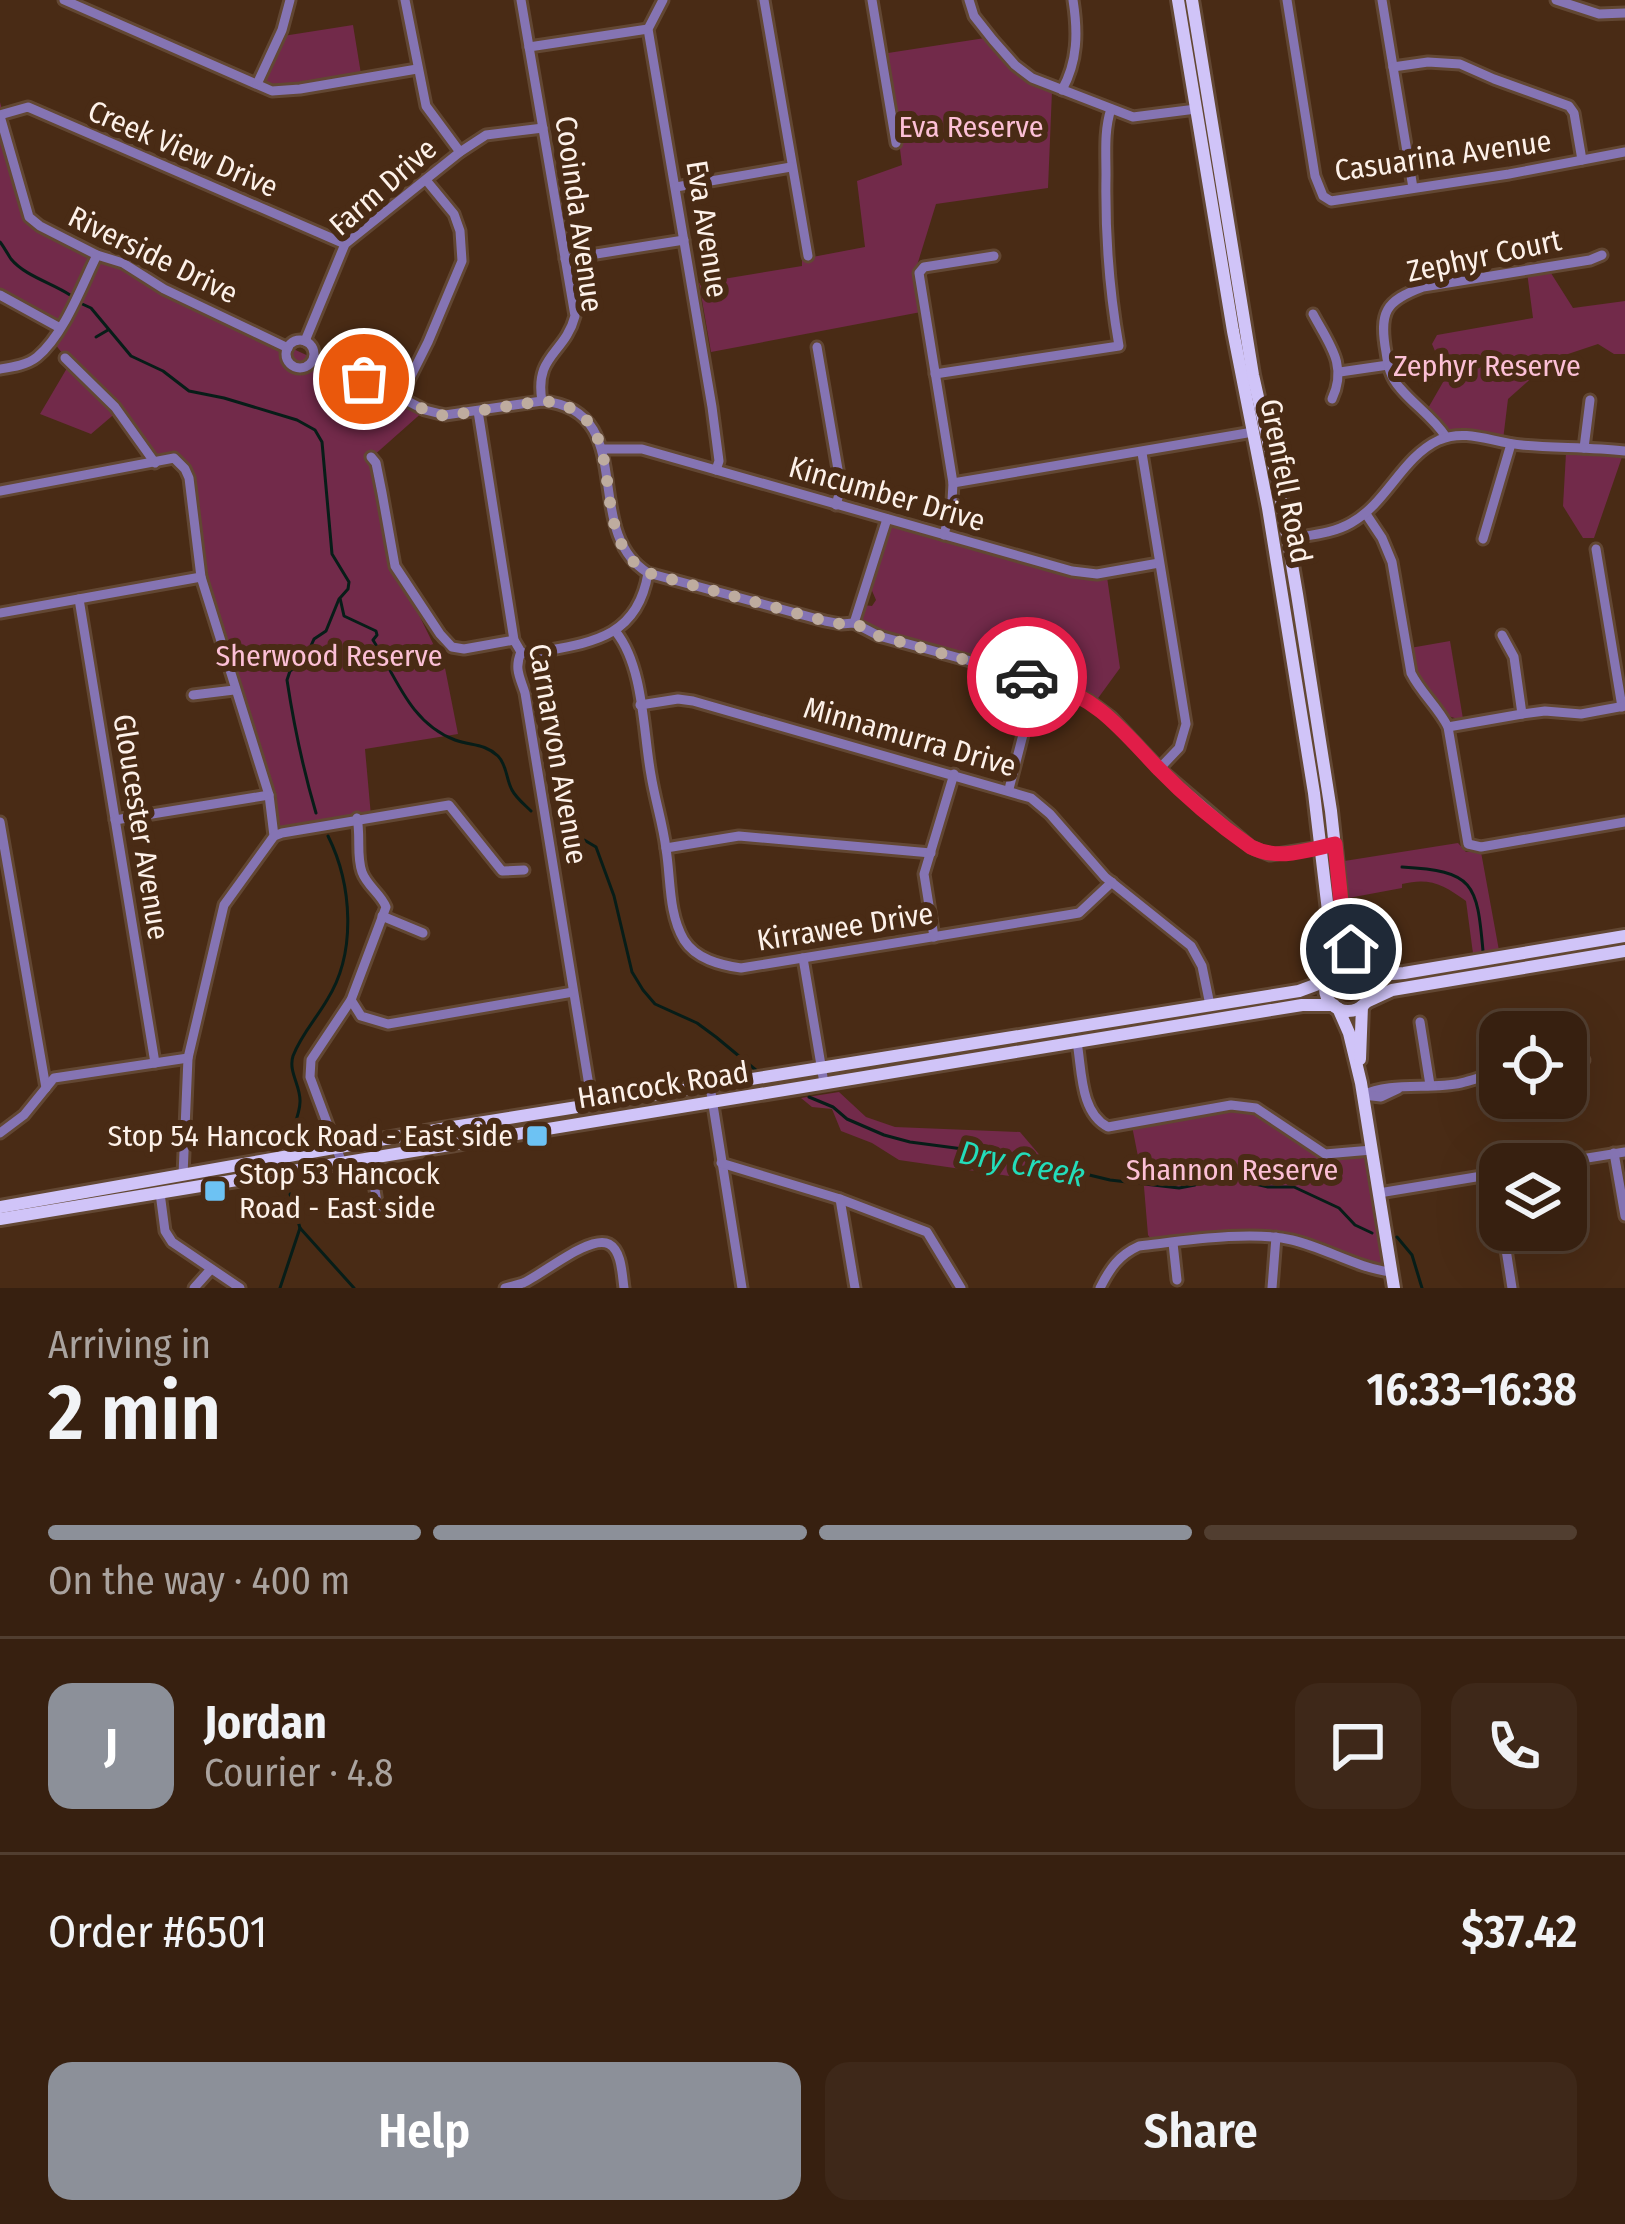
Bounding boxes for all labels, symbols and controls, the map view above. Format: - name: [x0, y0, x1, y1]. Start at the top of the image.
- street label: Creek View Drive: [83, 93, 283, 205]
- park label: Eva Reserve: [898, 109, 1044, 145]
- street label: Cooinda Avenue: [547, 114, 611, 314]
- street label: Casuarina Avenue: [1332, 123, 1554, 189]
- street label: Farm Drive: [322, 131, 444, 243]
- street label: Eva Avenue: [678, 158, 736, 300]
- street label: Riverside Drive: [62, 199, 244, 311]
- street label: Zephyr Court: [1403, 222, 1565, 290]
- pin: [313, 328, 415, 430]
- icon: bag: [331, 346, 397, 412]
- park label: Zephyr Reserve: [1393, 348, 1581, 384]
- street label: Grenfell Road: [1252, 396, 1320, 566]
- street label: Kincumber Drive: [785, 449, 989, 539]
- courier: [967, 617, 1087, 737]
- park label: Sherwood Reserve: [215, 638, 443, 674]
- street label: Carnarvon Avenue: [521, 641, 595, 867]
- icon: car: [994, 644, 1060, 710]
- street label: Minnamurra Drive: [800, 689, 1020, 785]
- street label: Gloucester Avenue: [105, 711, 177, 943]
- street label: Kirrawee Drive: [754, 895, 936, 959]
- pin: [1300, 898, 1402, 1000]
- icon: home: [1318, 916, 1384, 982]
- map controls: [1479, 1011, 1587, 1251]
- button: locate: [1479, 1011, 1587, 1119]
- street label: Hancock Road: [575, 1054, 751, 1116]
- place label: Stop 54 Hancock Road - East side: [108, 1118, 513, 1154]
- marker: Stop 54 Hancock Road - East side: [524, 1123, 550, 1149]
- water label: Dry Creek: [956, 1132, 1088, 1196]
- button: layers: [1479, 1143, 1587, 1251]
- park label: Shannon Reserve: [1126, 1152, 1338, 1188]
- place label: Stop 53 Hancock Road - East side: [239, 1156, 440, 1226]
- marker: Stop 53 Hancock Road - East side: [202, 1178, 228, 1204]
- text: Arriving in: [48, 1322, 211, 1368]
- text: 16:33–16:38: [1367, 1363, 1577, 1417]
- text: 2 min: [48, 1366, 221, 1460]
- text: On the way · 400 m: [48, 1558, 350, 1604]
- button: chat: [1295, 1683, 1421, 1809]
- button: phone: [1451, 1683, 1577, 1809]
- text: Jordan: [204, 1696, 327, 1750]
- text: J: [104, 1719, 118, 1773]
- text: Courier · 4.8: [204, 1750, 394, 1796]
- text: Order #6501: [48, 1905, 267, 1959]
- text: $37.42: [1462, 1905, 1577, 1959]
- button: Help: [48, 2062, 801, 2200]
- button: Share: [825, 2062, 1577, 2200]

